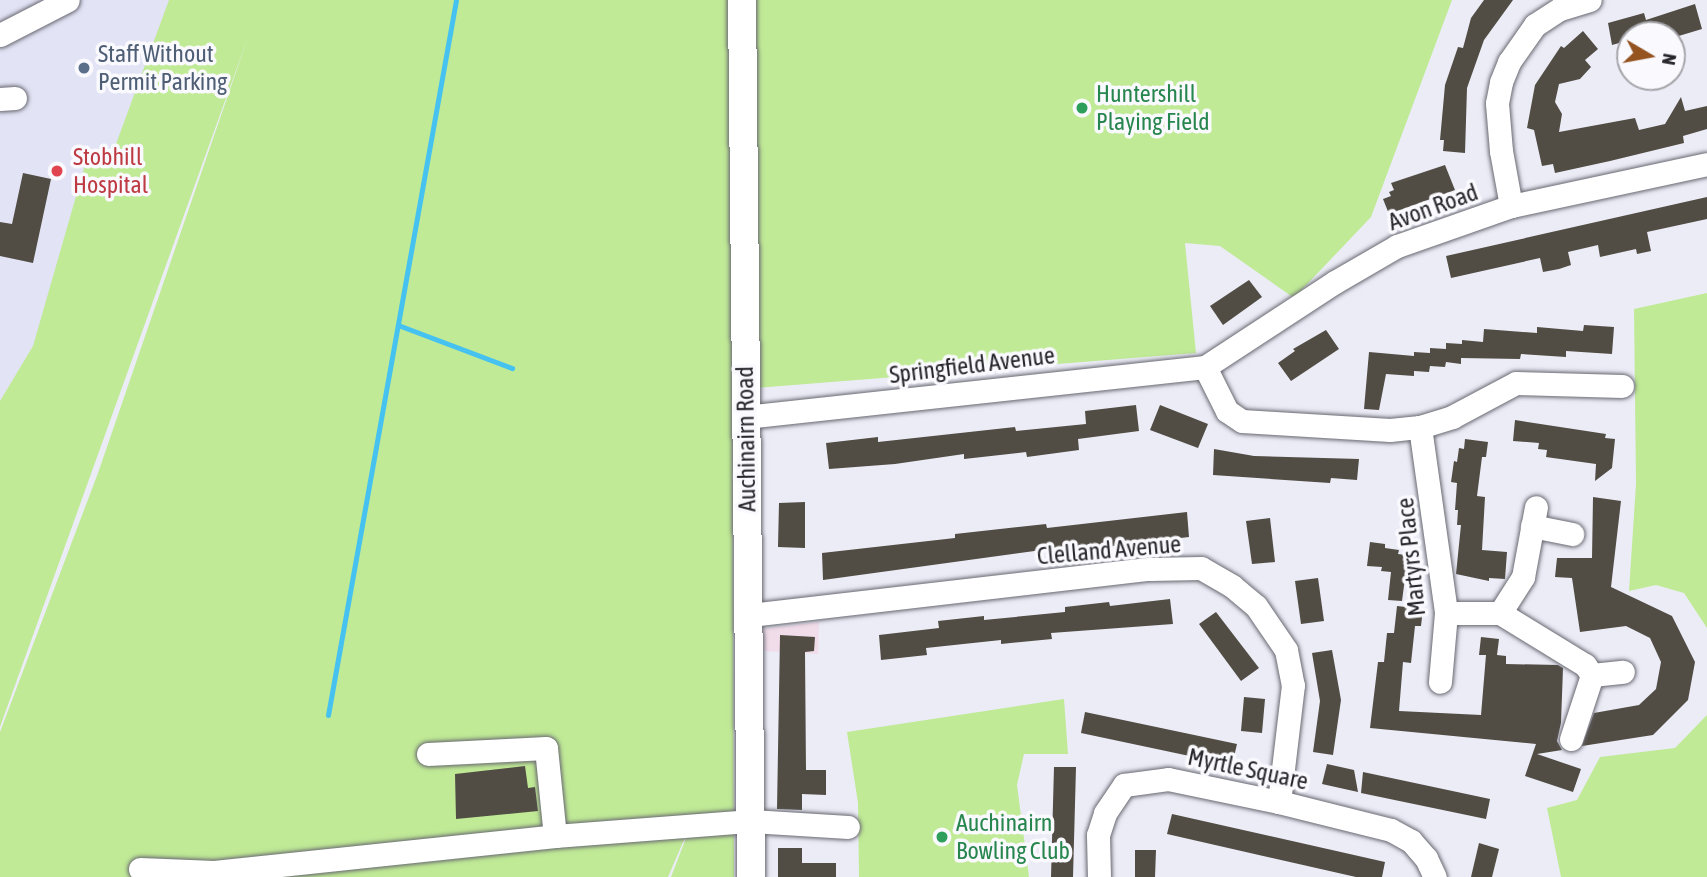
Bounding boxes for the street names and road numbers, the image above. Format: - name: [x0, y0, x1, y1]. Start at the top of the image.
- street label: Avon Road: [1384, 177, 1482, 237]
- street label: Springfield Avenue: [888, 341, 1056, 389]
- street label: Auchinairn Road: [730, 366, 762, 512]
- street label: Martyrs Place: [1390, 496, 1432, 618]
- street label: Clelland Avenue: [1036, 529, 1182, 571]
- street label: Myrtle Square: [1185, 742, 1311, 796]

